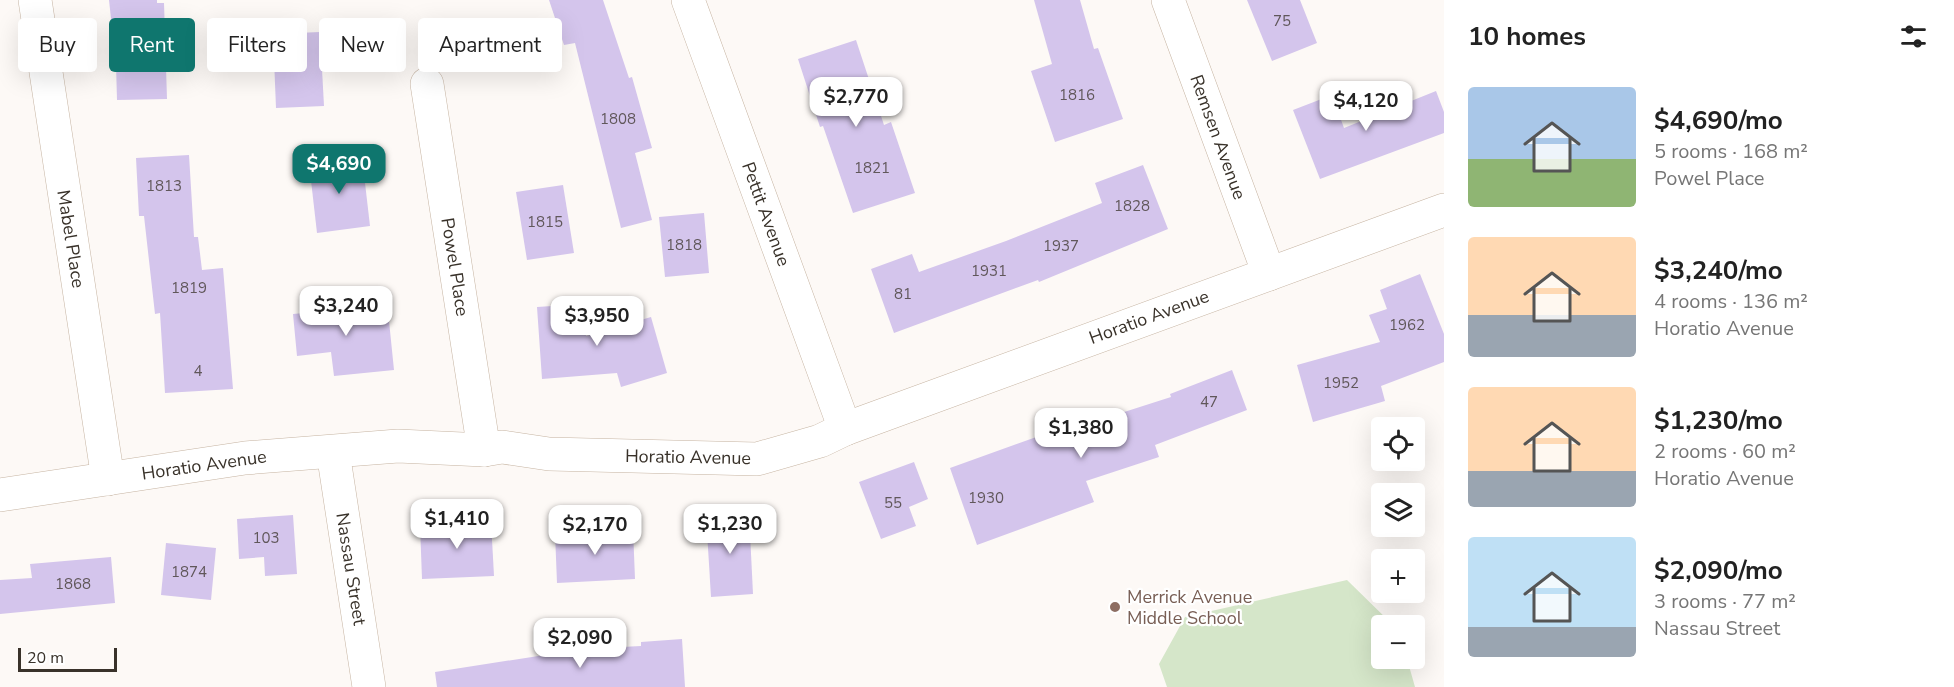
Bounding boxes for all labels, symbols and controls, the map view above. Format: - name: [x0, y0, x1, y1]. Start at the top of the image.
- house number: 75: [1273, 11, 1291, 31]
- chip: Buy: [18, 18, 97, 72]
- chip: Rent: [109, 18, 195, 72]
- chip: Filters: [207, 18, 307, 72]
- chip: New: [319, 18, 406, 72]
- chip: Apartment: [418, 18, 562, 72]
- text: 10 homes: [1468, 19, 1586, 54]
- icon: filters: [1897, 20, 1930, 53]
- street label: Remsen Avenue: [1184, 71, 1252, 203]
- pin: $2,770: [807, 77, 905, 128]
- pin: $4,120: [1317, 81, 1415, 132]
- text: $2,770: [824, 83, 888, 110]
- house number: 1816: [1059, 85, 1095, 105]
- text: $4,120: [1334, 87, 1398, 114]
- text: $4,690/mo: [1654, 103, 1783, 138]
- house number: 1808: [600, 109, 636, 129]
- icon: home: [1516, 111, 1588, 183]
- text: 5 rooms · 168 m²: [1654, 138, 1808, 165]
- pin: $4,690: [290, 144, 388, 195]
- text: $4,690: [307, 150, 371, 177]
- house number: 1821: [854, 158, 890, 178]
- street label: Pettit Avenue: [736, 159, 796, 269]
- text: Powel Place: [1654, 165, 1764, 192]
- house number: 1813: [146, 176, 182, 196]
- street label: Mabel Place: [51, 188, 91, 290]
- house number: 1828: [1114, 196, 1150, 216]
- house number: 1815: [527, 212, 563, 232]
- street label: Powel Place: [435, 216, 475, 318]
- house number: 1818: [666, 235, 702, 255]
- house number: 1937: [1043, 236, 1079, 256]
- text: $3,240/mo: [1654, 253, 1783, 288]
- house number: 1931: [971, 261, 1007, 281]
- icon: home: [1516, 261, 1588, 333]
- house number: 1819: [171, 278, 207, 298]
- house number: 81: [894, 284, 912, 304]
- street label: Horatio Avenue: [1086, 284, 1212, 350]
- pin: $3,240: [297, 286, 395, 337]
- text: 4 rooms · 136 m²: [1654, 288, 1808, 315]
- text: $3,240: [314, 292, 378, 319]
- pin: $3,950: [548, 296, 646, 347]
- text: $3,950: [565, 302, 629, 329]
- house number: 1962: [1389, 315, 1425, 335]
- text: Horatio Avenue: [1654, 315, 1794, 342]
- house number: 4: [193, 361, 203, 381]
- house number: 1952: [1323, 373, 1359, 393]
- house number: 47: [1200, 392, 1218, 412]
- text: $1,230/mo: [1654, 403, 1783, 438]
- pin: $1,380: [1032, 408, 1130, 459]
- icon: home: [1516, 411, 1588, 483]
- text: $1,380: [1049, 414, 1113, 441]
- map controls: [1371, 417, 1425, 669]
- button: locate: [1371, 417, 1425, 471]
- text: 2 rooms · 60 m²: [1654, 438, 1796, 465]
- street label: Horatio Avenue: [140, 444, 268, 486]
- street label: Horatio Avenue: [625, 444, 751, 470]
- text: Horatio Avenue: [1654, 465, 1794, 492]
- button: layers: [1371, 483, 1425, 537]
- house number: 1930: [968, 488, 1004, 508]
- house number: 55: [884, 493, 902, 513]
- pin: $1,410: [408, 499, 506, 550]
- pin: $1,230: [681, 504, 779, 555]
- text: $1,410: [425, 505, 489, 532]
- pin: $2,170: [546, 505, 644, 556]
- text: $1,230: [698, 510, 762, 537]
- street label: Nassau Street: [330, 511, 372, 628]
- text: $2,170: [563, 511, 627, 538]
- house number: 103: [252, 528, 280, 548]
- button: +: [1371, 549, 1425, 603]
- text: $2,090/mo: [1654, 553, 1783, 588]
- icon: home: [1516, 561, 1588, 633]
- house number: 1874: [171, 562, 207, 582]
- house number: 1868: [55, 574, 91, 594]
- place label: Merrick Avenue Middle School: [1127, 585, 1252, 630]
- text: 3 rooms · 77 m²: [1654, 588, 1796, 615]
- marker: Merrick Avenue Middle School: [1108, 600, 1122, 614]
- button: −: [1371, 615, 1425, 669]
- text: Nassau Street: [1654, 615, 1780, 642]
- pin: $2,090: [531, 618, 629, 669]
- text: $2,090: [548, 624, 612, 651]
- scale bar: [18, 645, 117, 672]
- text: 20 m: [27, 647, 64, 669]

